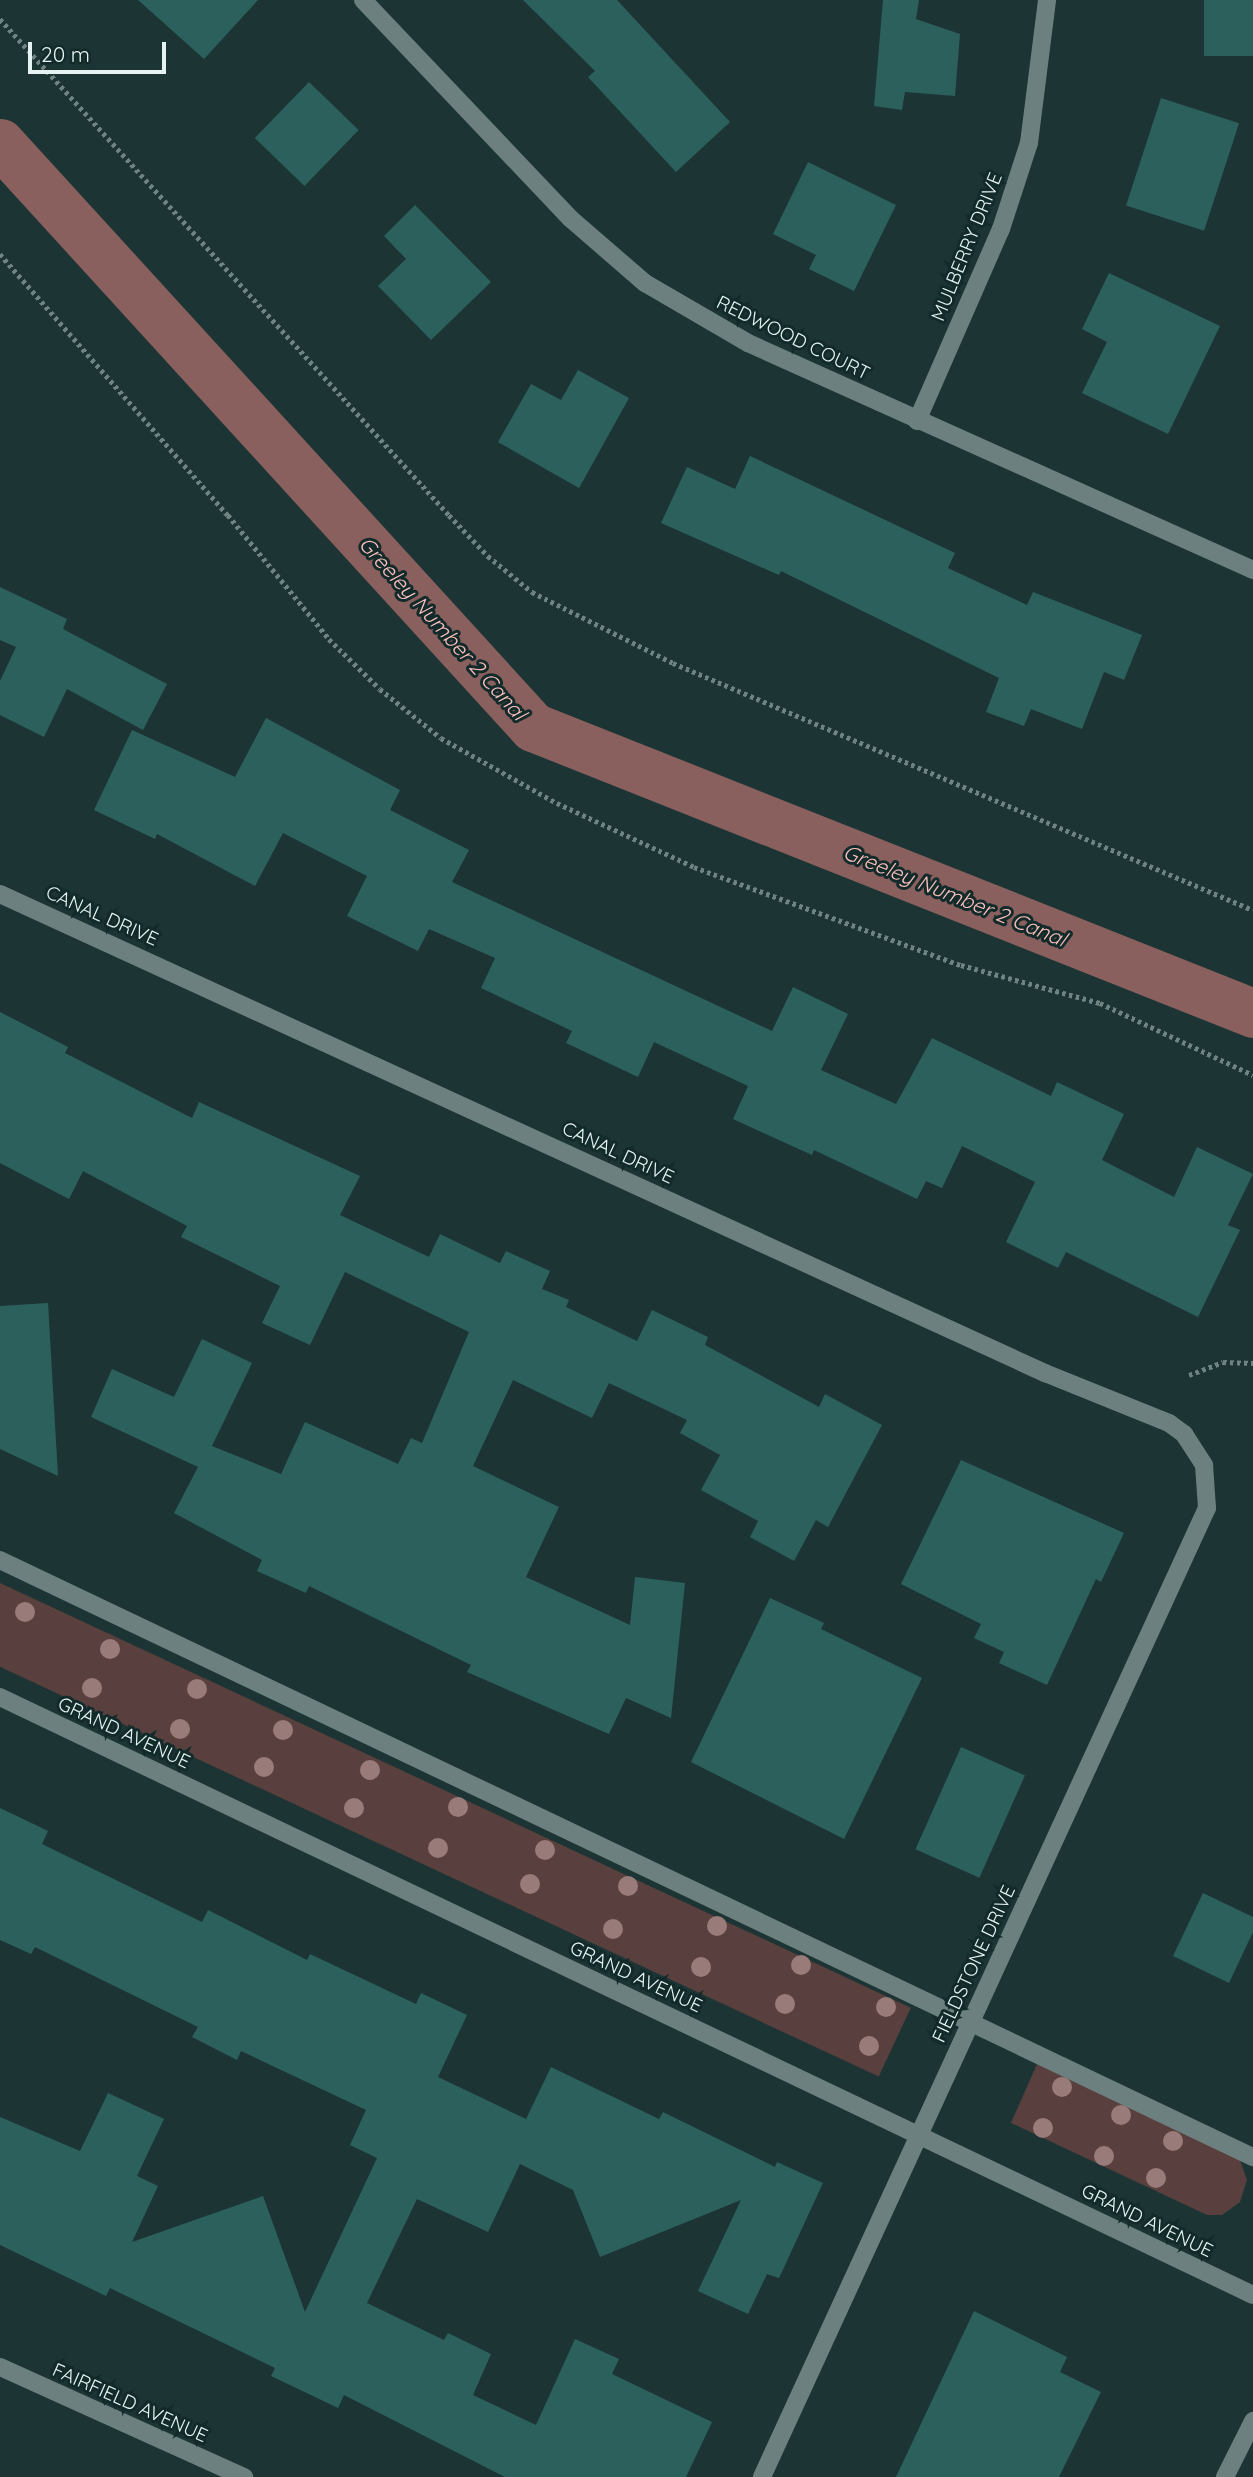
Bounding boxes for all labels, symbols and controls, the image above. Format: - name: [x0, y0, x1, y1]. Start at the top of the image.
- scale bar: [32, 28, 170, 72]
- text: 20 m: [41, 41, 90, 67]
- street label: MULBERRY DRIVE: [927, 169, 1007, 325]
- street label: REDWOOD COURT: [713, 291, 873, 385]
- water label: Greeley Number 2 Canal: [354, 531, 532, 725]
- water label: Greeley Number 2 Canal: [840, 839, 1070, 951]
- street label: CANAL DRIVE: [42, 881, 162, 951]
- street label: CANAL DRIVE: [558, 1117, 678, 1189]
- street label: GRAND AVENUE: [54, 1692, 194, 1774]
- street label: FIELDSTONE DRIVE: [928, 1882, 1020, 2046]
- street label: GRAND AVENUE: [566, 1936, 706, 2018]
- street label: GRAND AVENUE: [1078, 2179, 1216, 2263]
- street label: FAIRFIELD AVENUE: [49, 2359, 211, 2447]

